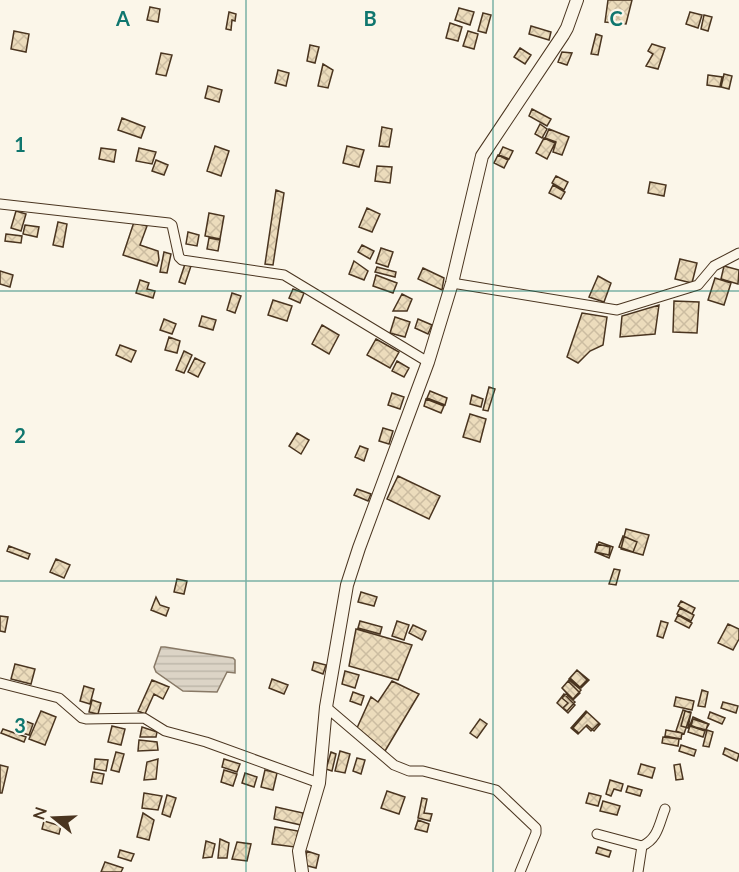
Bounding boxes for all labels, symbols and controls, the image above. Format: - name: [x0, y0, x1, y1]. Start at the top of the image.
- text: A: [115, 6, 130, 30]
- text: B: [363, 6, 377, 30]
- text: C: [609, 6, 623, 30]
- text: 1: [14, 132, 26, 156]
- text: 2: [14, 423, 26, 447]
- text: 3: [14, 713, 26, 737]
- north arrow: [24, 788, 84, 848]
- text: N: [28, 804, 50, 822]

